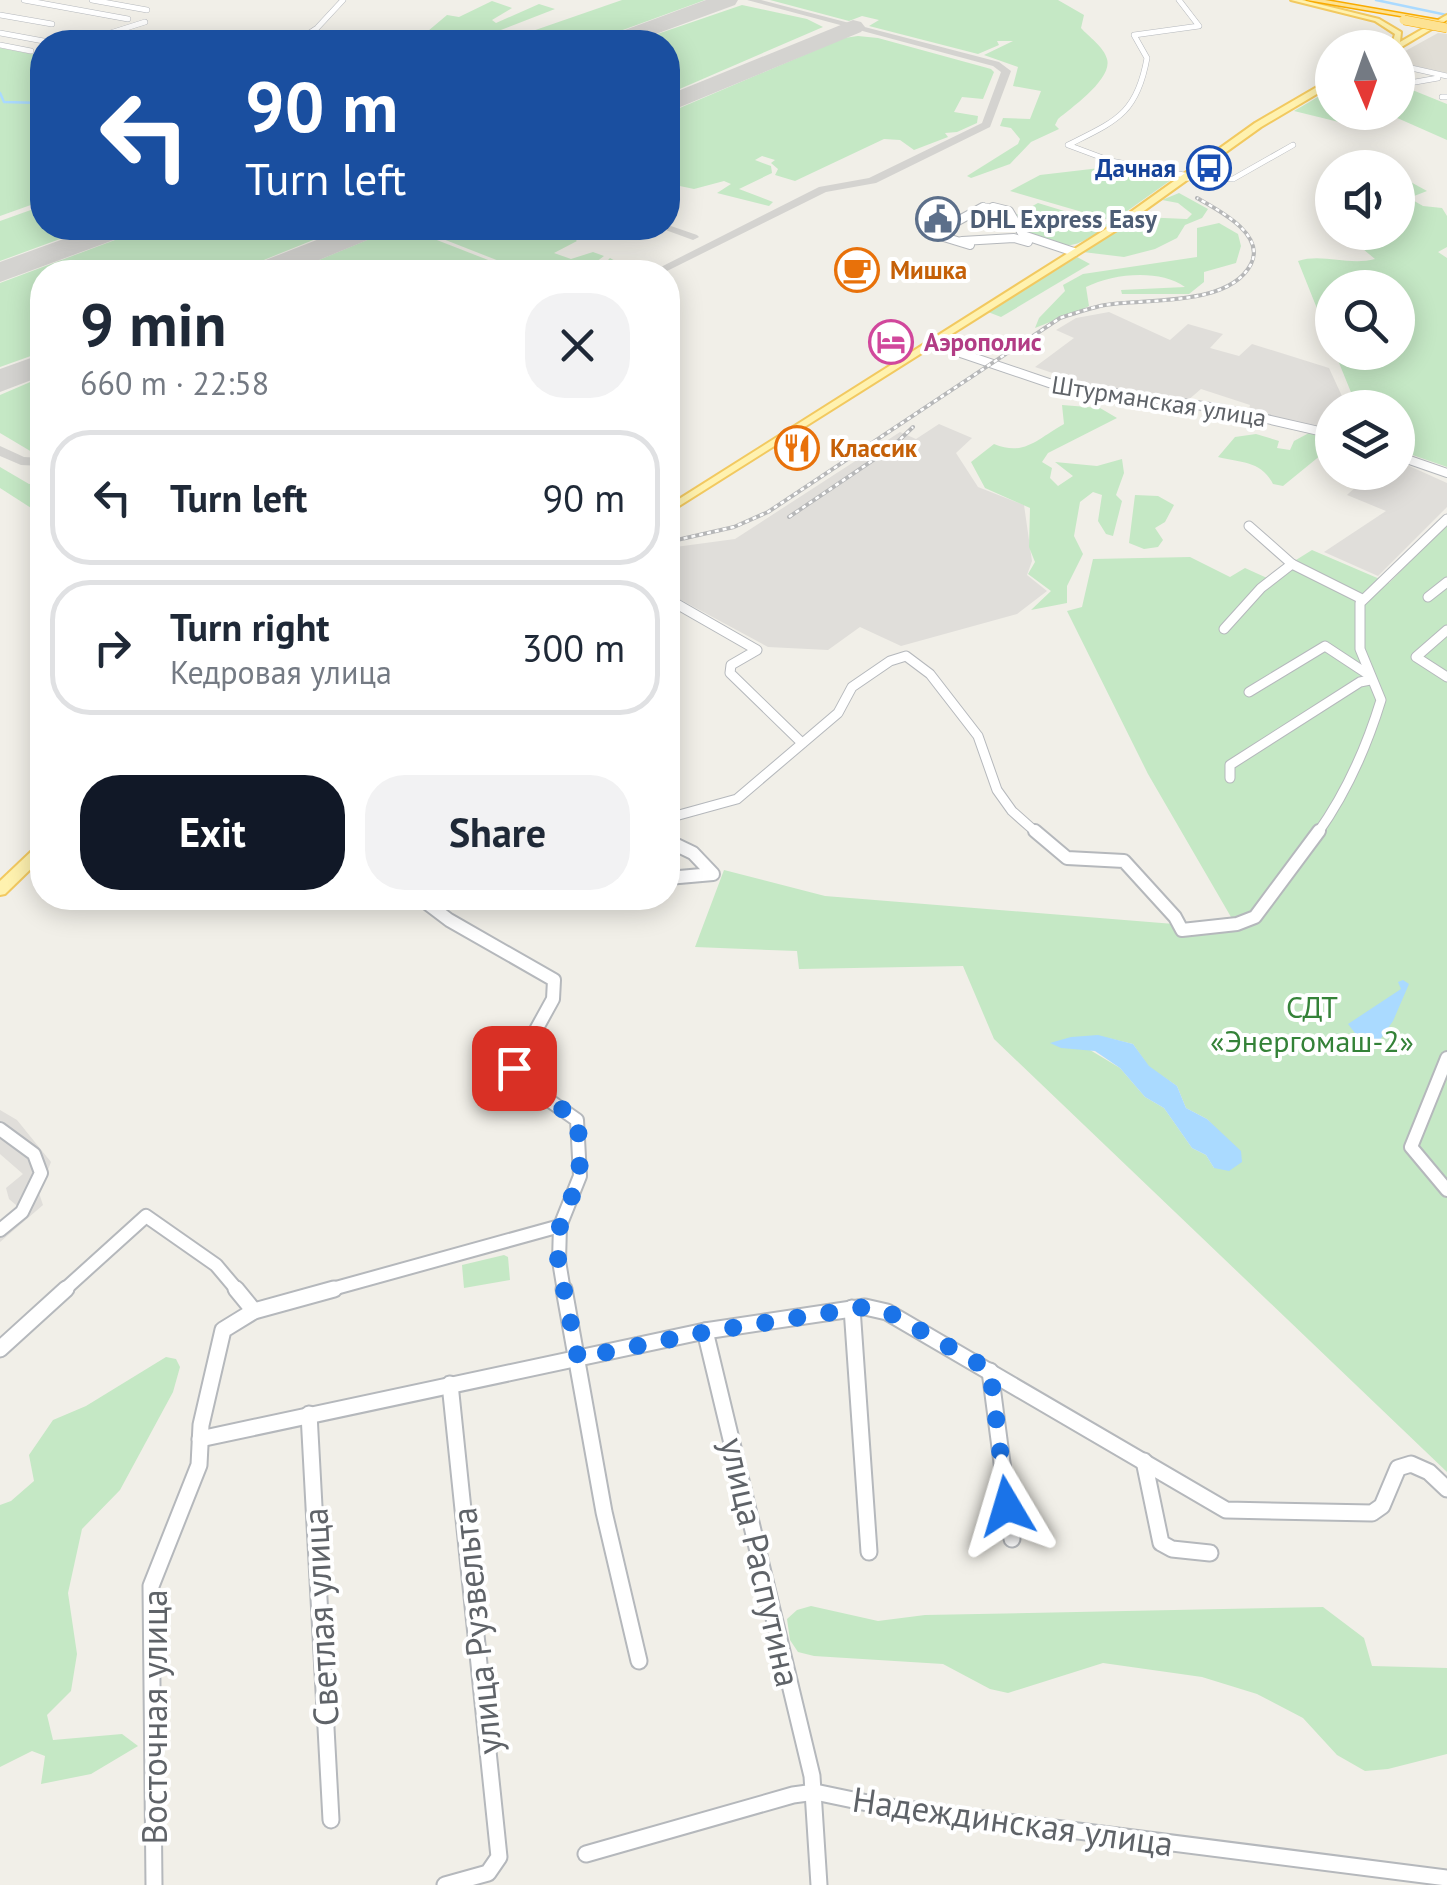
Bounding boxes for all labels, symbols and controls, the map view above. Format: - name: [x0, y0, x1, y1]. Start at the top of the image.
- north arrow: [1315, 30, 1415, 130]
- map controls: [1315, 30, 1415, 490]
- text: 90 m: [245, 61, 398, 151]
- icon: left: [80, 70, 210, 200]
- bus stop icon: Дачная: [1186, 145, 1232, 191]
- text: Turn left: [245, 149, 406, 207]
- button: sound: [1315, 150, 1415, 250]
- place label: Дачная: [1095, 152, 1176, 184]
- public building icon: DHL Express Easy: [915, 196, 961, 242]
- place label: DHL Express Easy: [970, 203, 1158, 235]
- cafe icon: Мишка: [834, 247, 880, 293]
- place label: Мишка: [890, 254, 967, 286]
- button: search: [1315, 270, 1415, 370]
- text: 9 min: [80, 285, 226, 363]
- button: close: [525, 293, 630, 398]
- hotel icon: Аэрополис: [868, 319, 914, 365]
- place label: Аэрополис: [924, 326, 1042, 358]
- text: 660 m · 22:58: [80, 362, 269, 404]
- street label: Штурманская улица: [1049, 368, 1269, 434]
- button: layers: [1315, 390, 1415, 490]
- restaurant icon: Классик: [774, 425, 820, 471]
- place label: Классик: [830, 432, 918, 464]
- icon: left: [85, 470, 140, 525]
- text: Turn left: [170, 473, 307, 522]
- text: 90 m: [543, 473, 625, 522]
- text: Turn right: [170, 602, 330, 651]
- icon: right: [85, 620, 140, 675]
- text: 300 m: [522, 623, 625, 672]
- text: Кедровая улица: [170, 651, 392, 693]
- button: Exit: [80, 775, 345, 890]
- button: Share: [365, 775, 630, 890]
- park label: СДТ «Энергомаш-2»: [1210, 987, 1414, 1060]
- pin: [472, 1026, 557, 1111]
- icon: arrive: [487, 1041, 542, 1096]
- street label: улица Распутина: [710, 1433, 812, 1691]
- position arrow: [955, 1454, 1059, 1558]
- street label: улица Рузвельта: [440, 1505, 512, 1757]
- street label: Светлая улица: [291, 1507, 349, 1727]
- street label: Восточная улица: [131, 1589, 177, 1845]
- street label: Надеждинская улица: [850, 1776, 1176, 1866]

